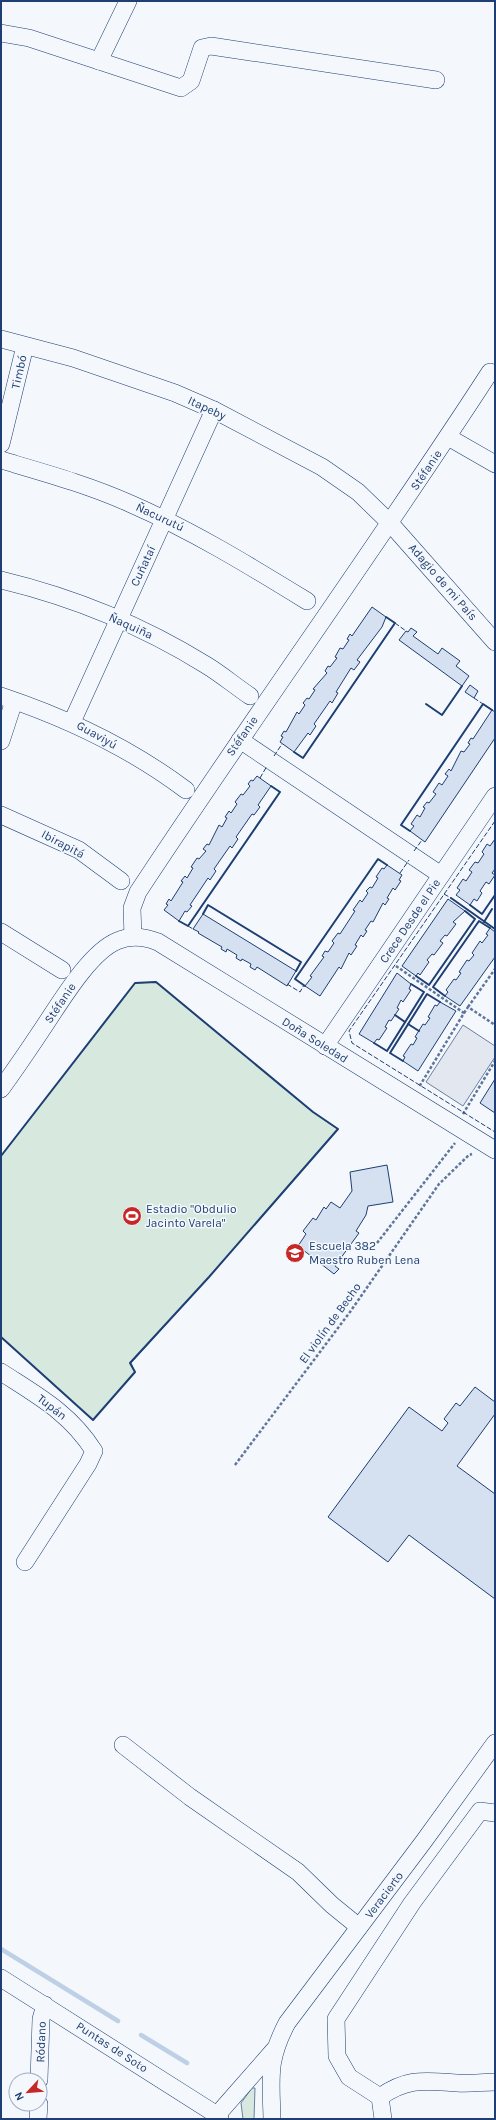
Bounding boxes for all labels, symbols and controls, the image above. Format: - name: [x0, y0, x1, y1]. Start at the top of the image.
- street label: Timbó: [8, 354, 30, 390]
- street label: Itapeby: [186, 393, 229, 423]
- street label: Stéfanie: [407, 447, 445, 493]
- street label: Ñacurutú: [134, 500, 186, 534]
- street label: Adagio de mi País: [406, 541, 480, 623]
- street label: Cuñataí: [128, 543, 159, 589]
- street label: Ñaquiña: [107, 610, 155, 642]
- street label: Stéfanie: [223, 713, 261, 759]
- street label: Guaviyú: [74, 718, 120, 752]
- street label: Ibirapitá: [39, 827, 87, 861]
- street label: Crece Desde el Pie: [377, 876, 443, 966]
- street label: Stéfanie: [41, 980, 79, 1026]
- street label: Doña Soledad: [279, 1014, 351, 1066]
- place label: Estadio "Obdulio Jacinto Varela": [146, 1202, 237, 1230]
- sports icon: Estadio "Obdulio Jacinto Varela": [121, 1205, 143, 1227]
- place label: Escuela 382 Maestro Ruben Lena: [309, 1239, 420, 1267]
- school or university icon: Escuela 382 Maestro Ruben Lena: [284, 1242, 306, 1264]
- street label: El violín de Becho: [296, 1280, 364, 1366]
- street label: Tupán: [35, 1391, 69, 1423]
- street label: Veracierto: [362, 1869, 406, 1921]
- street label: Puntas de Soto: [74, 2019, 150, 2075]
- street label: Ródano: [33, 2021, 49, 2063]
- north arrow: [8, 2072, 48, 2112]
- text: N: [12, 2090, 27, 2103]

